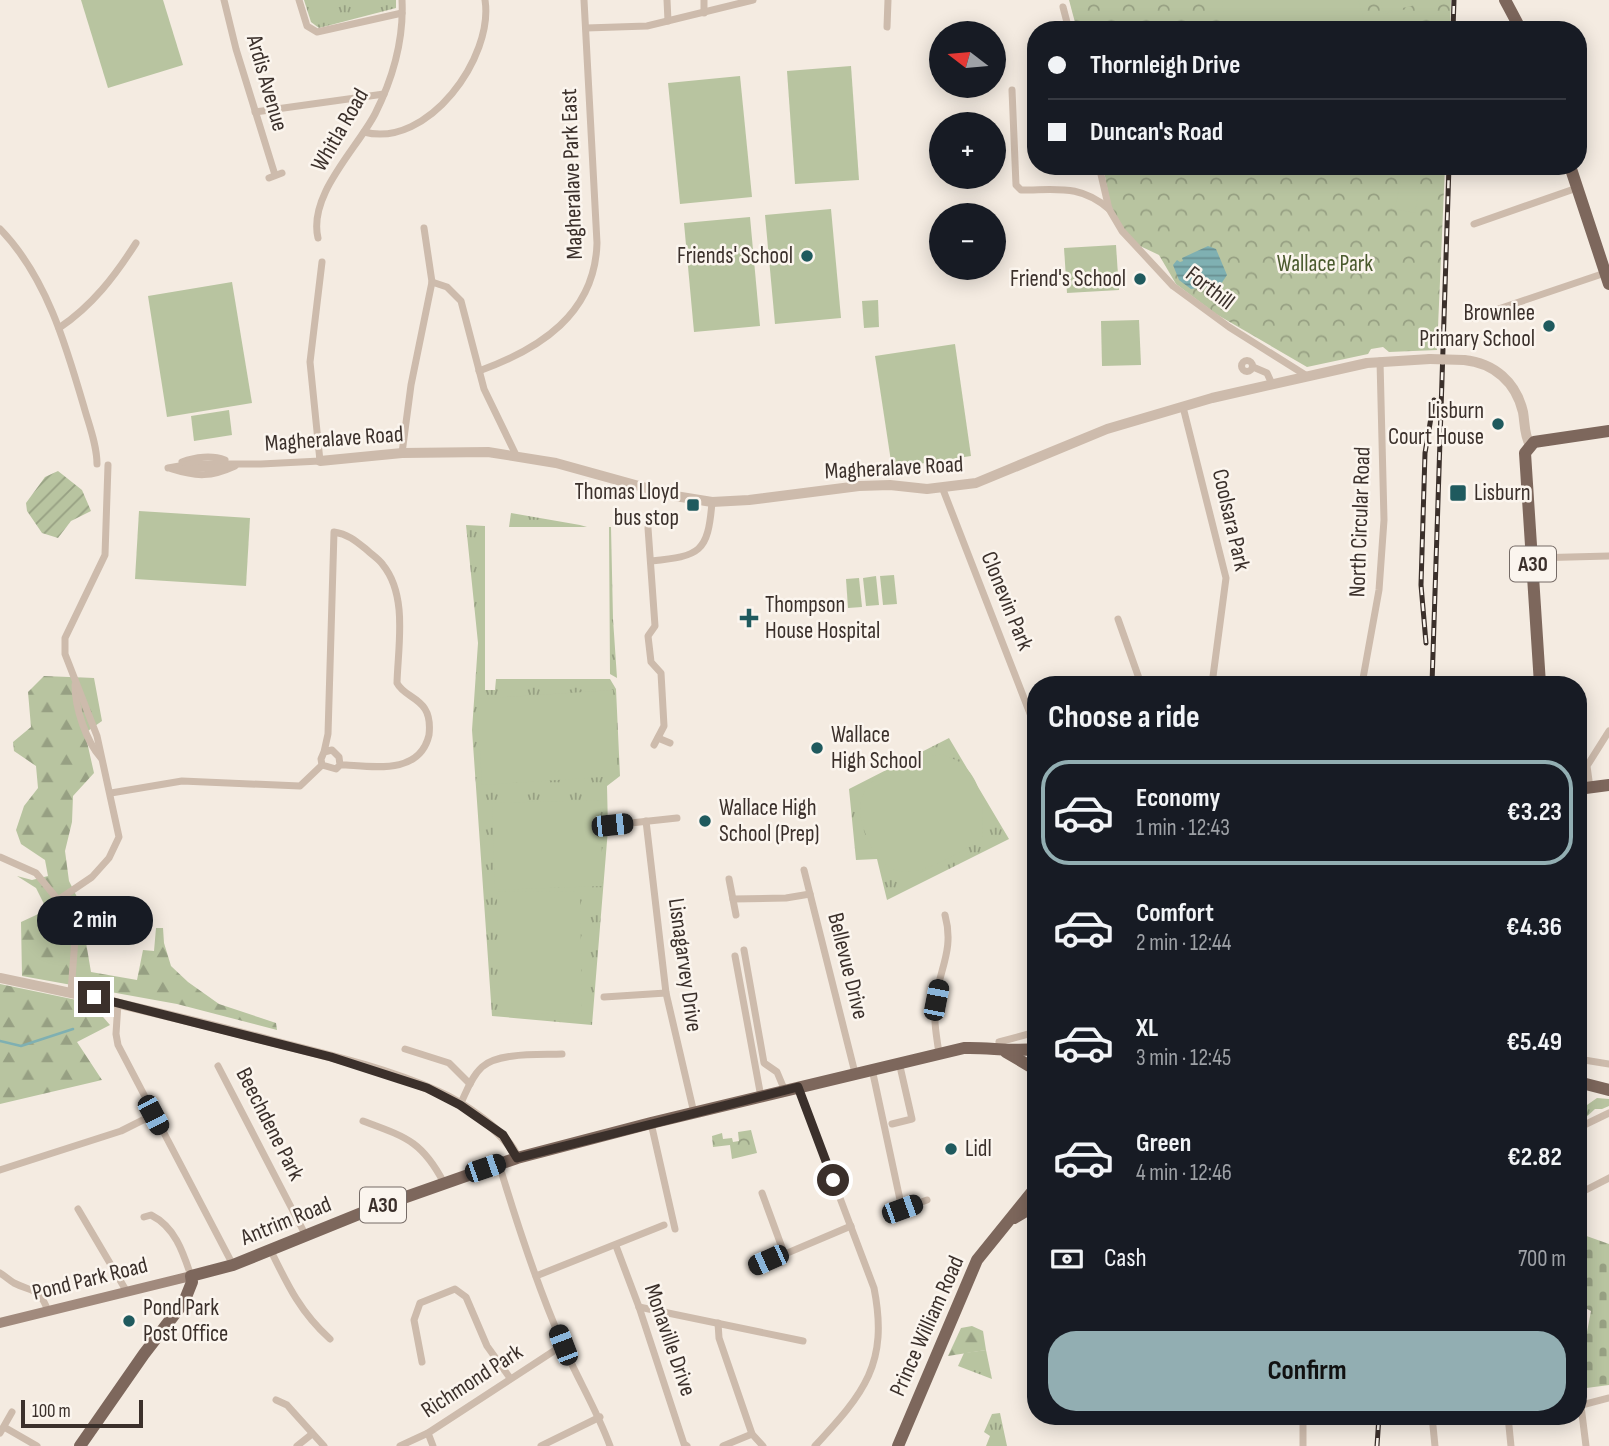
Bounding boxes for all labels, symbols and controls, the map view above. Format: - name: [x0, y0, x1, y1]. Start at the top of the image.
- north arrow: [929, 21, 1006, 98]
- map controls: [929, 21, 1006, 280]
- street label: Ardis Avenue: [240, 31, 294, 134]
- text: Thornleigh Drive: [1090, 50, 1240, 81]
- street label: Whitla Road: [305, 84, 375, 176]
- street label: Magheralave Park East: [555, 88, 589, 260]
- button: +: [929, 112, 1006, 189]
- text: Duncan's Road: [1090, 117, 1223, 148]
- button: −: [929, 203, 1006, 280]
- place label: Friends' School: [677, 242, 793, 270]
- marker: Friends' School: [799, 248, 815, 264]
- park label: Wallace Park: [1277, 250, 1373, 278]
- street label: Forthill: [1180, 260, 1240, 316]
- place label: Friend's School: [1010, 265, 1126, 293]
- marker: Friend's School: [1132, 271, 1148, 287]
- place label: Brownlee Primary School: [1419, 299, 1535, 353]
- marker: Brownlee Primary School: [1541, 318, 1557, 334]
- place label: Lisburn Court House: [1388, 397, 1484, 451]
- marker: Lisburn Court House: [1490, 416, 1506, 432]
- street label: Magheralave Road: [264, 420, 404, 458]
- street label: North Circular Road: [1343, 446, 1377, 598]
- street label: Magheralave Road: [824, 450, 964, 486]
- street label: Coolsara Park: [1206, 466, 1256, 574]
- place label: Thomas Lloyd bus stop: [575, 478, 679, 532]
- place label: Lisburn: [1474, 479, 1531, 507]
- marker: Lisburn: [1448, 483, 1468, 503]
- marker: Thomas Lloyd bus stop: [685, 497, 701, 513]
- road number: A30: [1510, 546, 1556, 582]
- street label: Clonevin Park: [974, 547, 1040, 655]
- place label: Thompson House Hospital: [765, 591, 880, 645]
- marker: Thompson House Hospital: [739, 608, 759, 628]
- text: Choose a ride: [1048, 698, 1200, 737]
- place label: Wallace High School: [831, 721, 922, 775]
- marker: Wallace High School: [809, 740, 825, 756]
- icon: car: [1052, 781, 1115, 844]
- text: Economy: [1136, 783, 1220, 814]
- place label: Wallace High School (Prep): [719, 794, 820, 848]
- text: €3.23: [1507, 797, 1562, 828]
- car: [591, 812, 634, 838]
- marker: Wallace High School (Prep): [697, 813, 713, 829]
- text: 1 min · 12:43: [1136, 814, 1230, 842]
- callout: 2 min: [36, 895, 152, 944]
- street label: Lisnagarvey Drive: [662, 896, 708, 1034]
- icon: car: [1052, 896, 1115, 959]
- text: Comfort: [1136, 898, 1214, 929]
- text: 2 min: [73, 906, 117, 934]
- street label: Bellevue Drive: [821, 910, 875, 1022]
- text: €4.36: [1506, 912, 1562, 943]
- text: 2 min · 12:44: [1136, 929, 1231, 957]
- car: [922, 977, 951, 1023]
- route end: [78, 981, 110, 1013]
- icon: car: [1052, 1011, 1115, 1074]
- text: XL: [1136, 1013, 1158, 1044]
- text: €5.49: [1507, 1027, 1562, 1058]
- text: 3 min · 12:45: [1136, 1044, 1231, 1072]
- street label: Beechdene Park: [230, 1063, 310, 1185]
- car: [134, 1092, 173, 1138]
- icon: car: [1052, 1126, 1115, 1189]
- text: Green: [1136, 1128, 1191, 1159]
- place label: Lidl: [965, 1135, 992, 1163]
- marker: Lidl: [943, 1141, 959, 1157]
- text: €2.82: [1507, 1142, 1562, 1173]
- car: [462, 1151, 509, 1185]
- text: 4 min · 12:46: [1136, 1159, 1232, 1187]
- route start: [817, 1164, 849, 1196]
- road number: A30: [360, 1188, 406, 1222]
- street label: Antrim Road: [236, 1190, 335, 1252]
- car: [879, 1192, 926, 1226]
- icon: cash: [1048, 1240, 1086, 1278]
- car: [745, 1242, 792, 1278]
- text: Cash: [1104, 1243, 1147, 1274]
- text: 700 m: [1518, 1245, 1566, 1273]
- street label: Pond Park Road: [29, 1251, 151, 1307]
- street label: Prince William Road: [884, 1252, 970, 1400]
- street label: Monaville Drive: [638, 1280, 702, 1400]
- place label: Pond Park Post Office: [143, 1294, 228, 1348]
- marker: Pond Park Post Office: [121, 1313, 137, 1329]
- car: [546, 1322, 581, 1368]
- button: Confirm: [1048, 1331, 1566, 1411]
- street label: Richmond Park: [416, 1338, 528, 1424]
- scale bar: [21, 1397, 144, 1429]
- text: 100 m: [32, 1400, 71, 1423]

